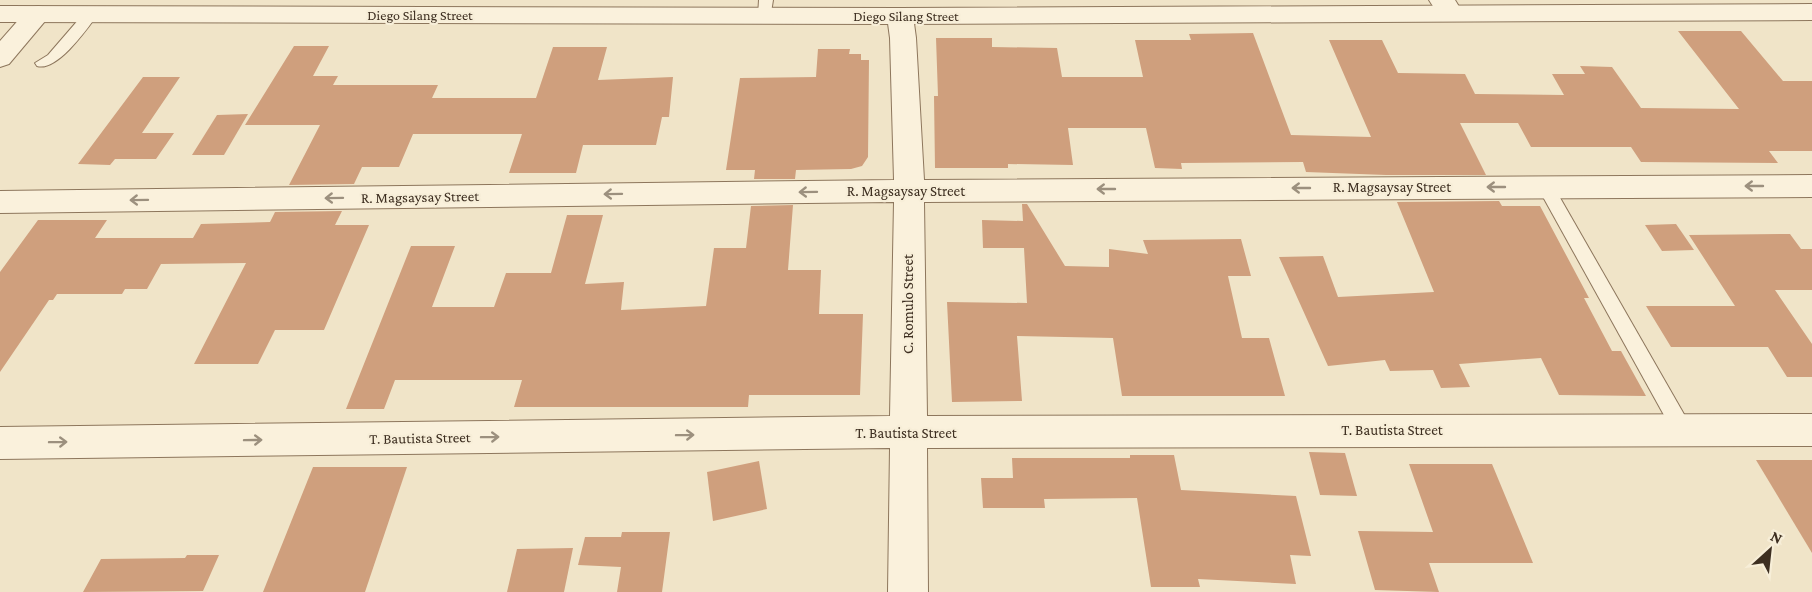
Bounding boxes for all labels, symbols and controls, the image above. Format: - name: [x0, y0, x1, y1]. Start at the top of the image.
- street label: Diego Silang Street: [367, 7, 473, 23]
- street label: Diego Silang Street: [853, 8, 959, 24]
- street label: R. Magsaysay Street: [1333, 179, 1452, 196]
- one-way arrow: [1744, 180, 1764, 192]
- one-way arrow: [1486, 181, 1506, 193]
- one-way arrow: [1291, 182, 1311, 194]
- street label: R. Magsaysay Street: [847, 183, 966, 200]
- one-way arrow: [1096, 184, 1116, 195]
- one-way arrow: [799, 186, 819, 198]
- street label: R. Magsaysay Street: [361, 188, 480, 207]
- one-way arrow: [604, 188, 624, 200]
- one-way arrow: [325, 192, 345, 204]
- one-way arrow: [130, 194, 150, 206]
- street label: C. Romulo Street: [900, 253, 916, 354]
- street label: T. Bautista Street: [1341, 422, 1444, 438]
- street label: T. Bautista Street: [855, 425, 958, 441]
- street label: T. Bautista Street: [369, 429, 472, 447]
- one-way arrow: [675, 429, 695, 441]
- one-way arrow: [480, 431, 500, 443]
- one-way arrow: [243, 434, 263, 446]
- one-way arrow: [48, 436, 68, 448]
- north arrow: [1740, 520, 1800, 580]
- text: N: [1768, 527, 1785, 547]

